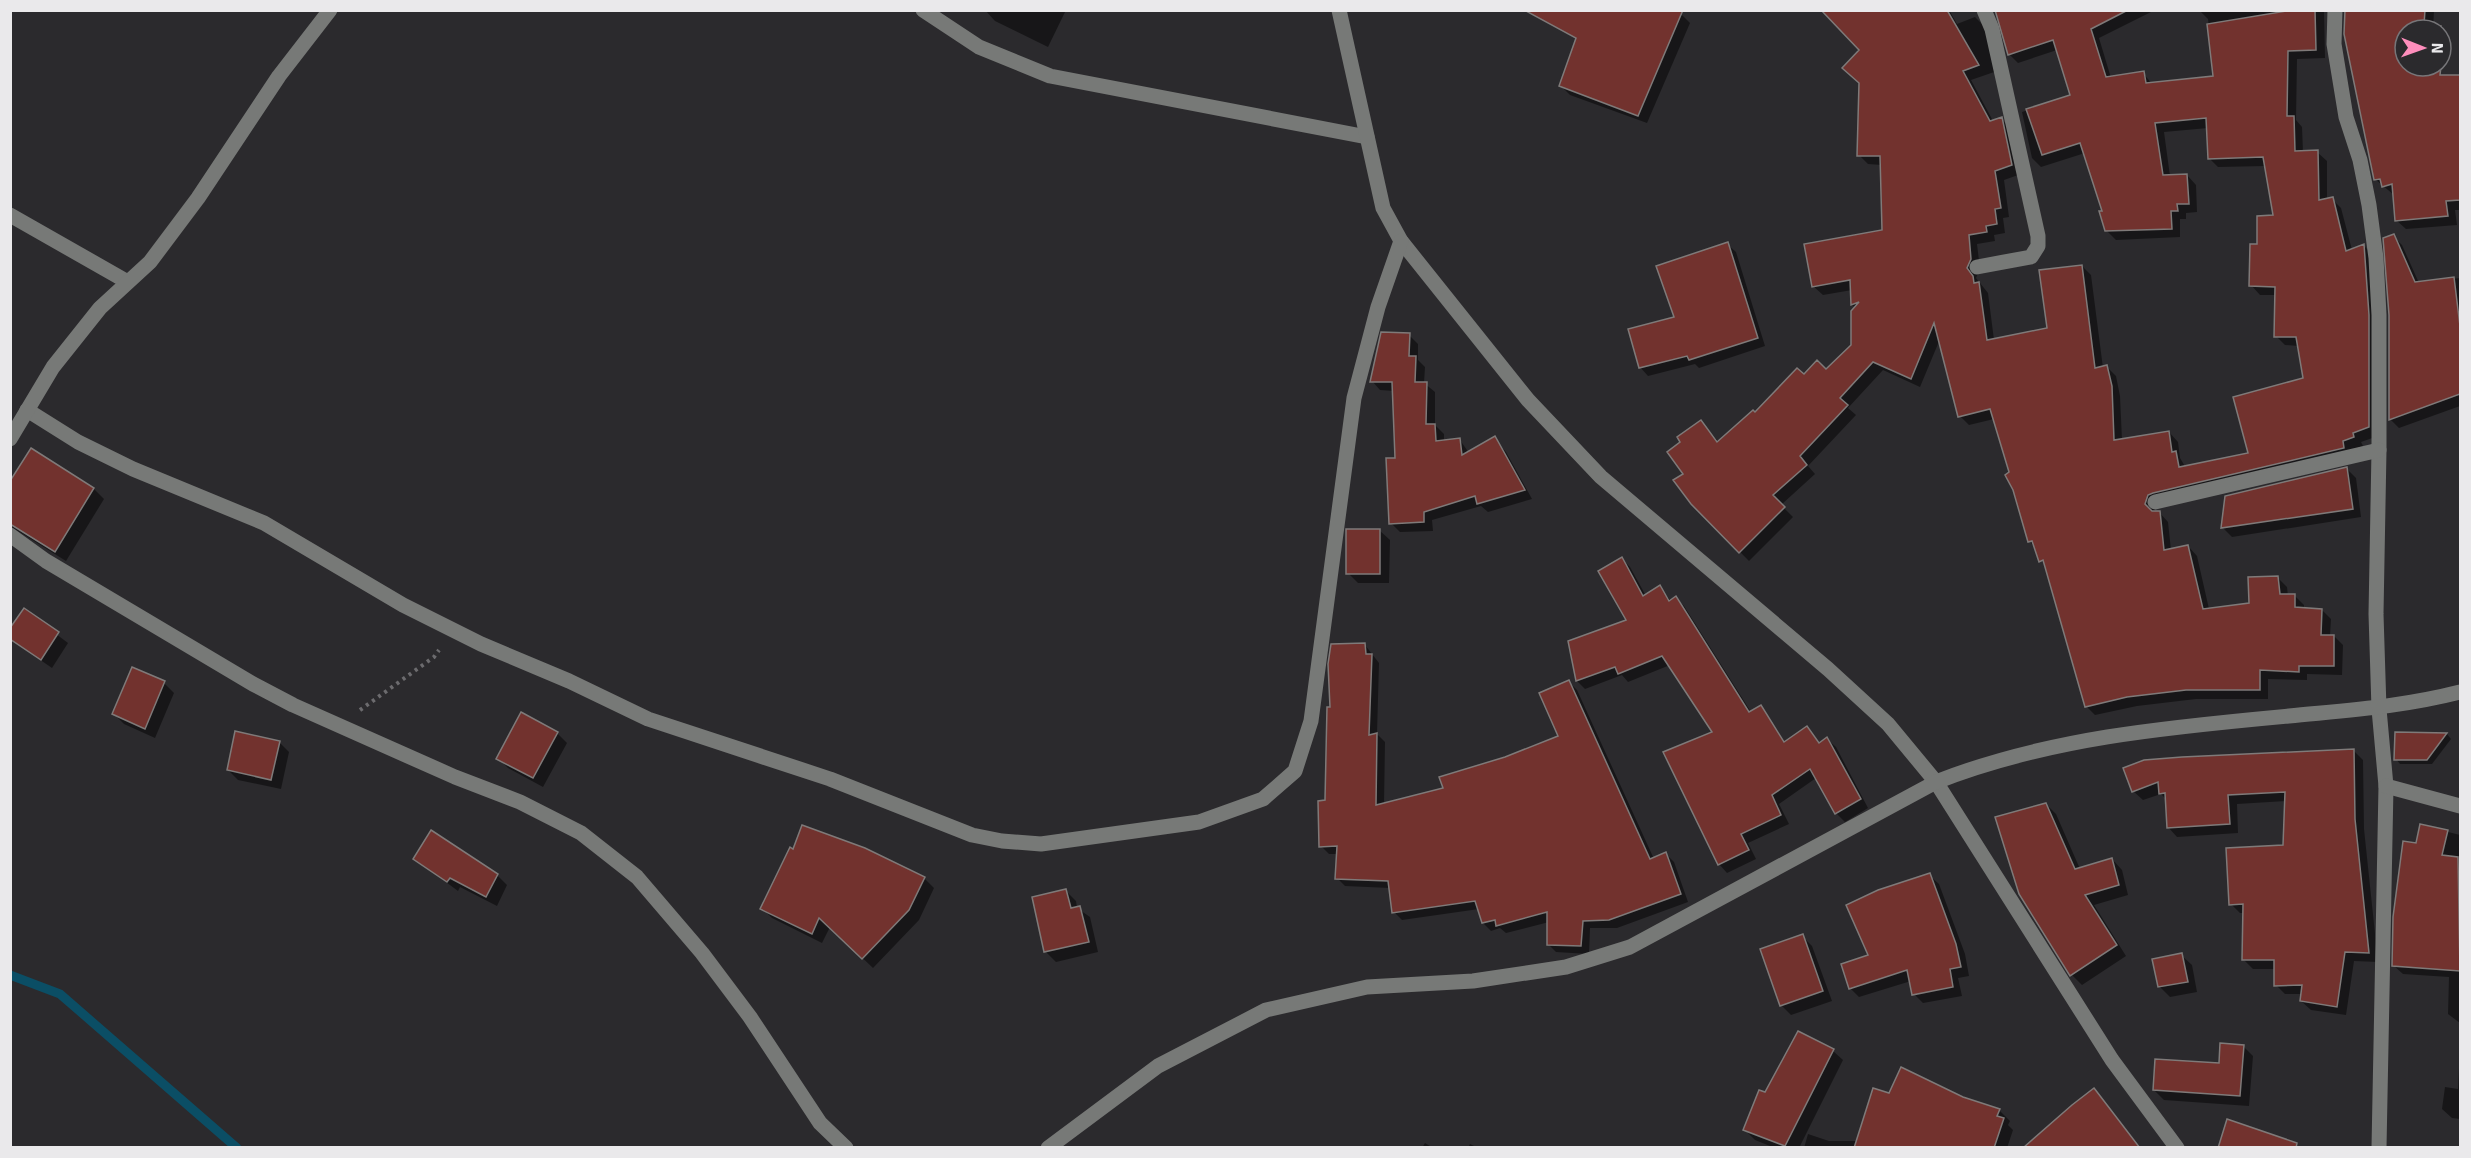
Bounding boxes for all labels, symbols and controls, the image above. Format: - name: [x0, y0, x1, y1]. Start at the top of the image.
- north arrow: [2393, 18, 2453, 78]
- text: N: [2427, 43, 2447, 54]

